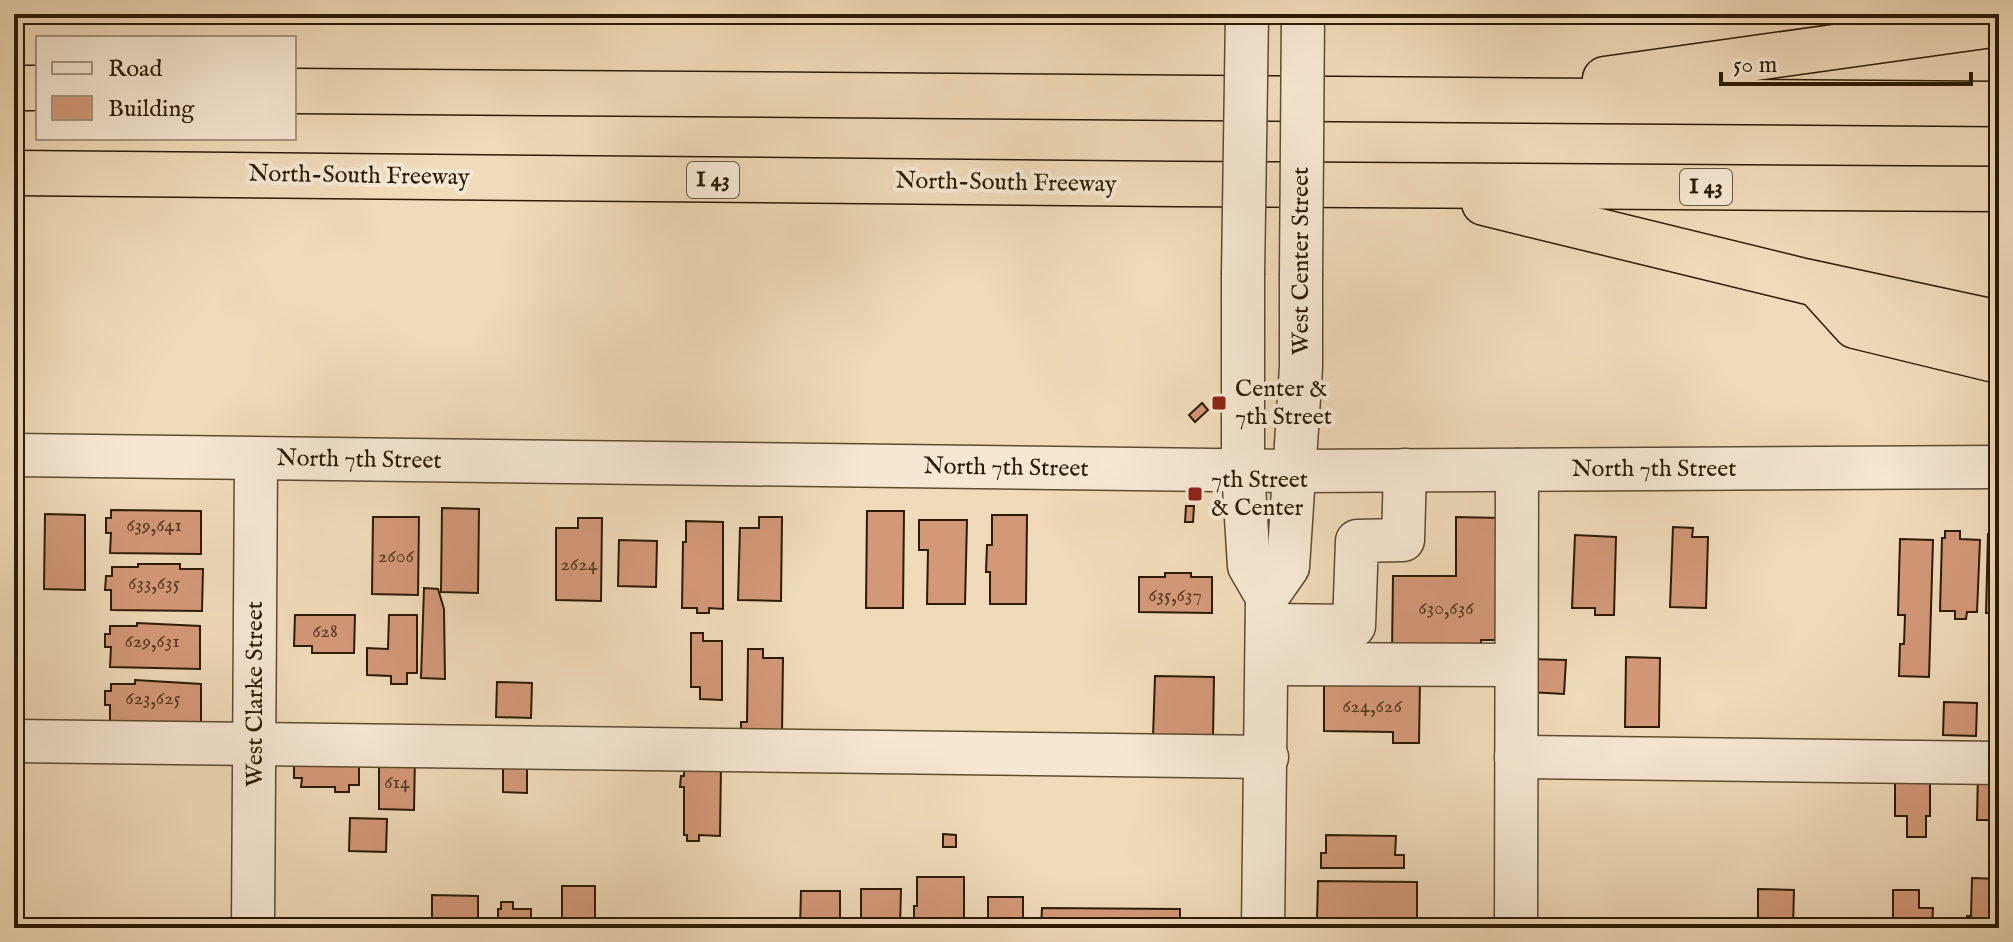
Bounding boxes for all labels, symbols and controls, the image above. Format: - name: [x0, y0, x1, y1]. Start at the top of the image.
- legend: [36, 36, 296, 140]
- scale bar: [1721, 36, 1971, 86]
- text: 50 m: [1733, 50, 1777, 81]
- text: Road: [108, 54, 162, 85]
- text: Building: [108, 94, 195, 125]
- street label: North-South Freeway: [248, 159, 470, 193]
- road number: I 43: [687, 162, 739, 198]
- street label: North-South Freeway: [895, 166, 1117, 200]
- street label: West Center Street: [1286, 167, 1317, 355]
- road number: I 43: [1680, 169, 1732, 205]
- place label: Center & 7th Street: [1235, 374, 1332, 433]
- marker: Center & 7th Street: [1210, 394, 1228, 412]
- street label: North 7th Street: [276, 443, 442, 477]
- street label: North 7th Street: [923, 451, 1089, 485]
- street label: North 7th Street: [1571, 454, 1737, 485]
- place label: 7th Street & Center: [1211, 465, 1308, 524]
- marker: 7th Street & Center: [1186, 485, 1204, 503]
- house number: 639,641: [126, 513, 182, 538]
- house number: 2606: [378, 544, 415, 569]
- house number: 2624: [560, 552, 598, 577]
- house number: 633,635: [128, 571, 180, 596]
- house number: 635,637: [1148, 583, 1202, 608]
- house number: 630,636: [1418, 596, 1474, 621]
- street label: West Clarke Street: [240, 601, 271, 787]
- house number: 628: [312, 619, 338, 644]
- house number: 629,631: [124, 629, 180, 654]
- house number: 623,625: [125, 686, 181, 711]
- house number: 624,626: [1342, 694, 1402, 719]
- house number: 614: [384, 770, 410, 795]

